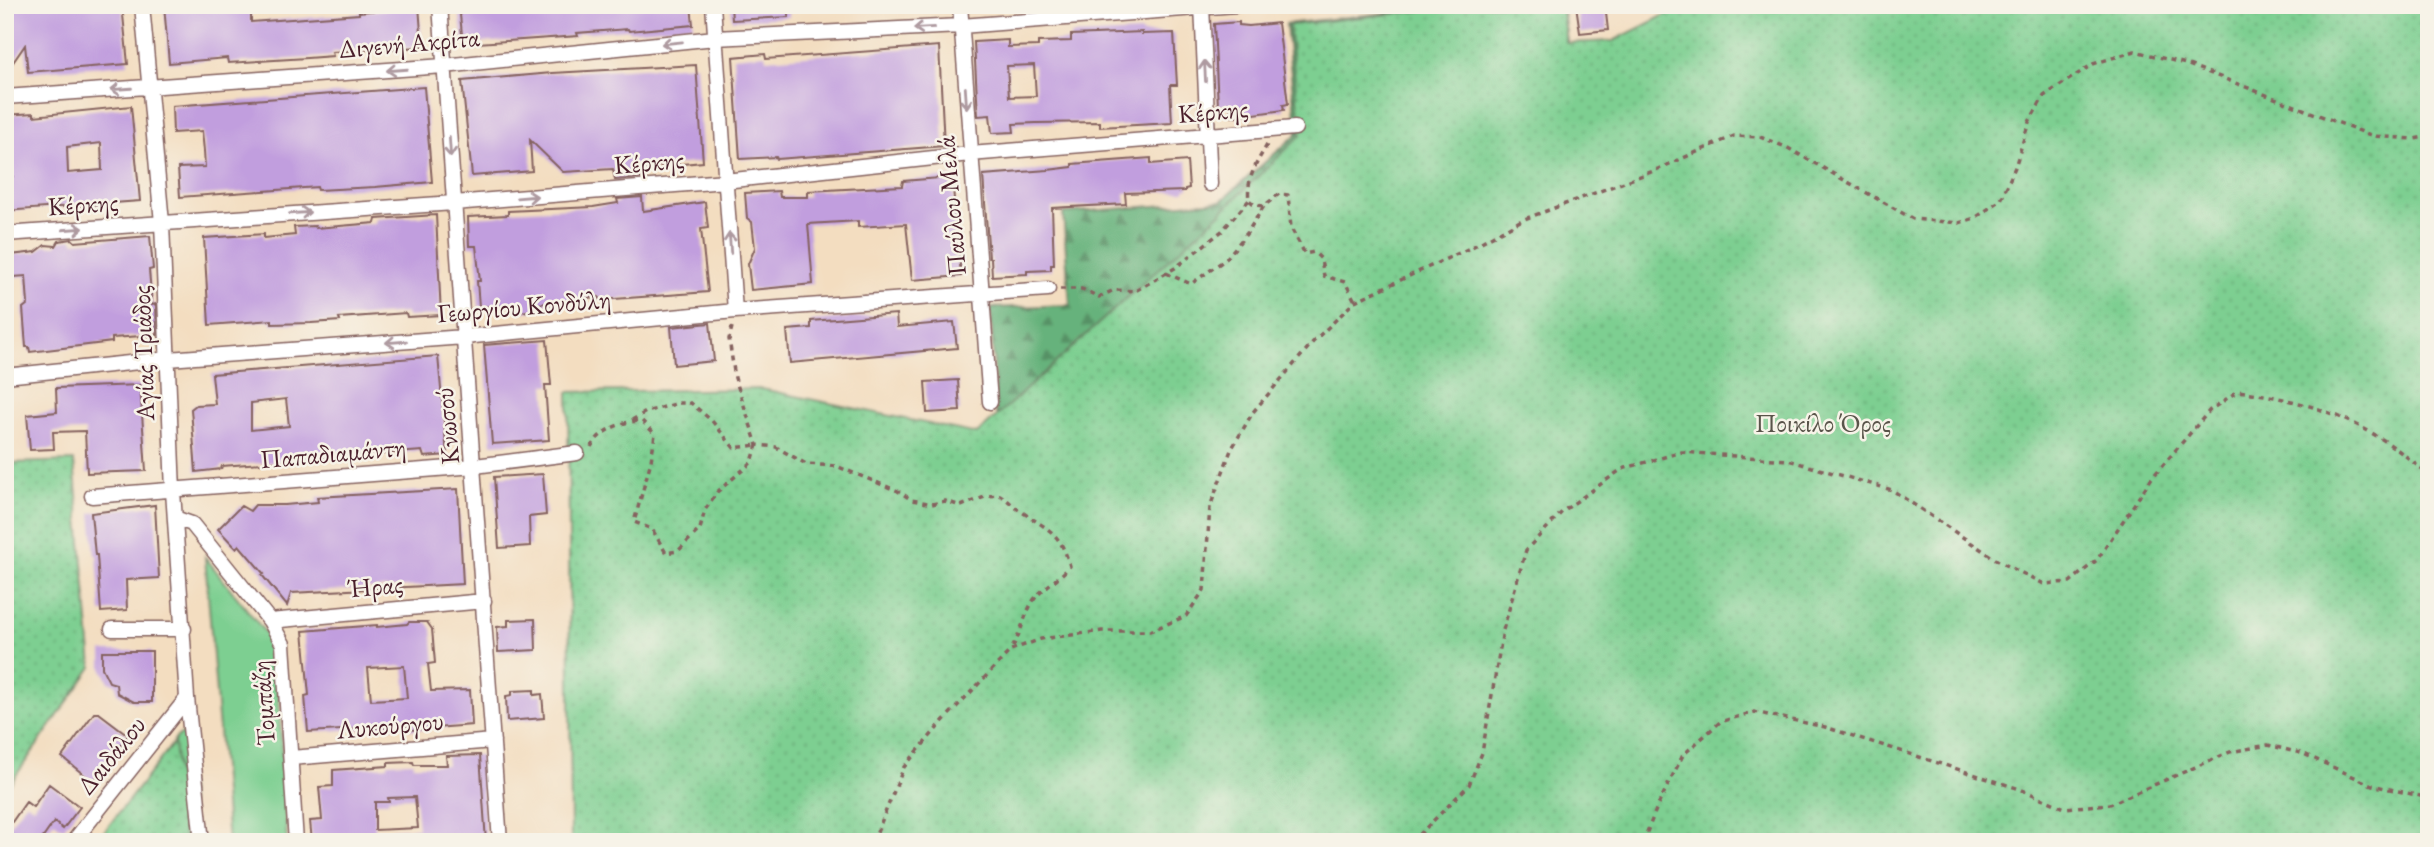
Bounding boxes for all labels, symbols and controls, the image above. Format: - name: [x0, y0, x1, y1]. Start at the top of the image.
- street label: Διγενή Ακρίτα: [337, 20, 481, 66]
- one-way arrow: [913, 22, 935, 35]
- one-way arrow: [661, 37, 684, 50]
- one-way arrow: [1198, 60, 1211, 83]
- one-way arrow: [386, 63, 409, 76]
- one-way arrow: [110, 83, 133, 96]
- one-way arrow: [960, 86, 973, 109]
- street label: Κέρκης: [1176, 91, 1250, 131]
- one-way arrow: [444, 135, 457, 157]
- street label: Παύλου Μελά: [928, 135, 974, 277]
- street label: Κέρκης: [612, 142, 686, 182]
- street label: Κέρκης: [47, 185, 119, 223]
- one-way arrow: [515, 190, 538, 203]
- one-way arrow: [288, 207, 311, 220]
- one-way arrow: [62, 222, 84, 235]
- one-way arrow: [723, 232, 736, 255]
- street label: Γεωργίου Κονδύλη: [436, 281, 612, 331]
- street label: Αγίας Τριάδος: [124, 285, 162, 422]
- one-way arrow: [385, 336, 407, 349]
- street label: Κνωσού: [427, 386, 467, 466]
- park label: Ποικίλο Όρος: [1755, 406, 1891, 440]
- street label: Παπαδιαμάντη: [259, 430, 407, 476]
- street label: Ήρας: [346, 567, 404, 605]
- street label: Τομπάζη: [243, 659, 283, 747]
- street label: Λυκούργου: [334, 703, 445, 747]
- street label: Δαιδάλου: [69, 709, 153, 801]

